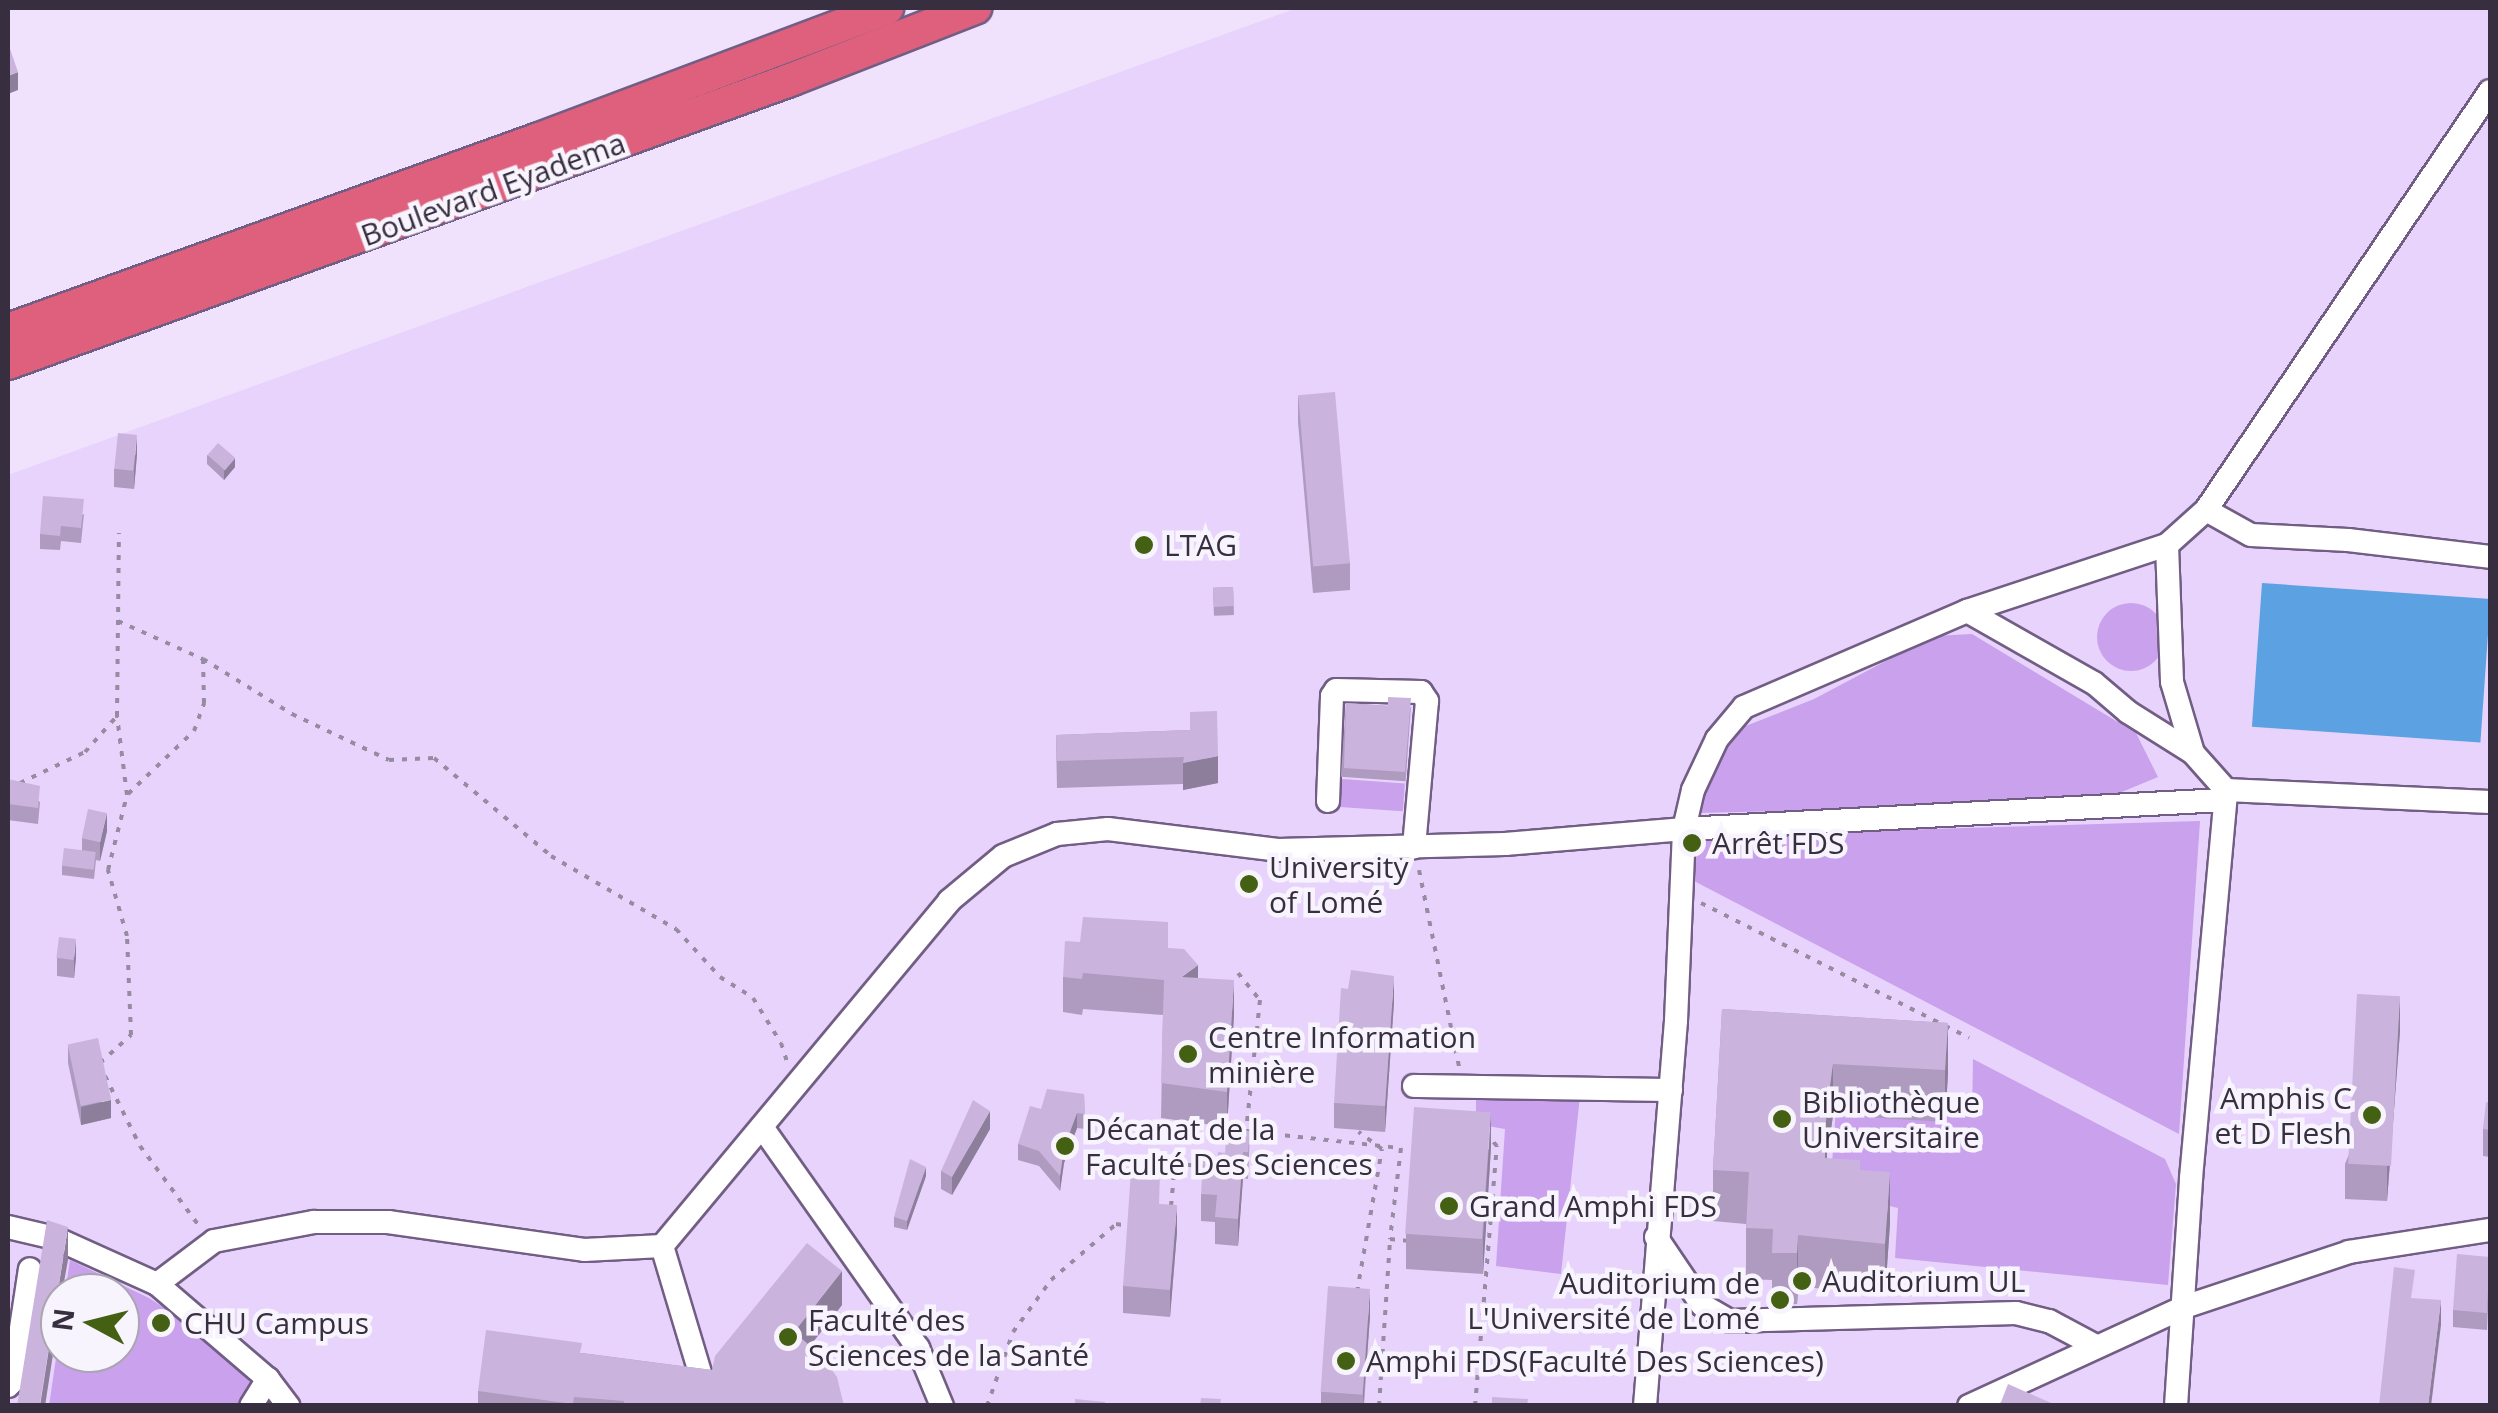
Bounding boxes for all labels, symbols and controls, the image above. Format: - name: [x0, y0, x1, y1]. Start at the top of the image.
- street label: Boulevard Eyadema: [356, 124, 630, 254]
- place label: LTAG: [1164, 527, 1237, 563]
- marker: LTAG: [1133, 534, 1155, 556]
- place label: Arrêt FDS: [1712, 825, 1845, 861]
- marker: Arrêt FDS: [1681, 832, 1703, 854]
- place label: University of Lomé: [1269, 849, 1409, 920]
- marker: University of Lomé: [1238, 873, 1260, 895]
- place label: Centre Information minière: [1208, 1019, 1476, 1090]
- marker: Centre Information minière: [1177, 1043, 1199, 1065]
- place label: Amphis C et D Flesh: [2215, 1080, 2352, 1150]
- place label: Bibliothèque Universitaire: [1802, 1084, 1980, 1154]
- marker: Amphis C et D Flesh: [2361, 1104, 2383, 1126]
- marker: Bibliothèque Universitaire: [1771, 1108, 1793, 1130]
- place label: Décanat de la Faculté Des Sciences: [1085, 1111, 1373, 1182]
- marker: Décanat de la Faculté Des Sciences: [1054, 1135, 1076, 1157]
- place label: Grand Amphi FDS: [1469, 1188, 1717, 1224]
- marker: Grand Amphi FDS: [1438, 1195, 1460, 1217]
- place label: Auditorium UL: [1822, 1263, 2025, 1299]
- place label: Auditorium de L'Université de Lomé: [1467, 1265, 1760, 1336]
- marker: Auditorium UL: [1791, 1270, 1813, 1292]
- north arrow: [40, 1273, 140, 1373]
- marker: Auditorium de L'Université de Lomé: [1769, 1289, 1791, 1311]
- place label: Faculté des Sciences de la Santé: [808, 1302, 1089, 1372]
- place label: CHU Campus: [184, 1305, 369, 1341]
- text: N: [42, 1306, 82, 1333]
- marker: CHU Campus: [148, 1310, 174, 1336]
- marker: Faculté des Sciences de la Santé: [777, 1326, 799, 1348]
- place label: Amphi FDS(Faculté Des Sciences): [1366, 1343, 1824, 1379]
- marker: Amphi FDS(Faculté Des Sciences): [1335, 1350, 1357, 1372]

